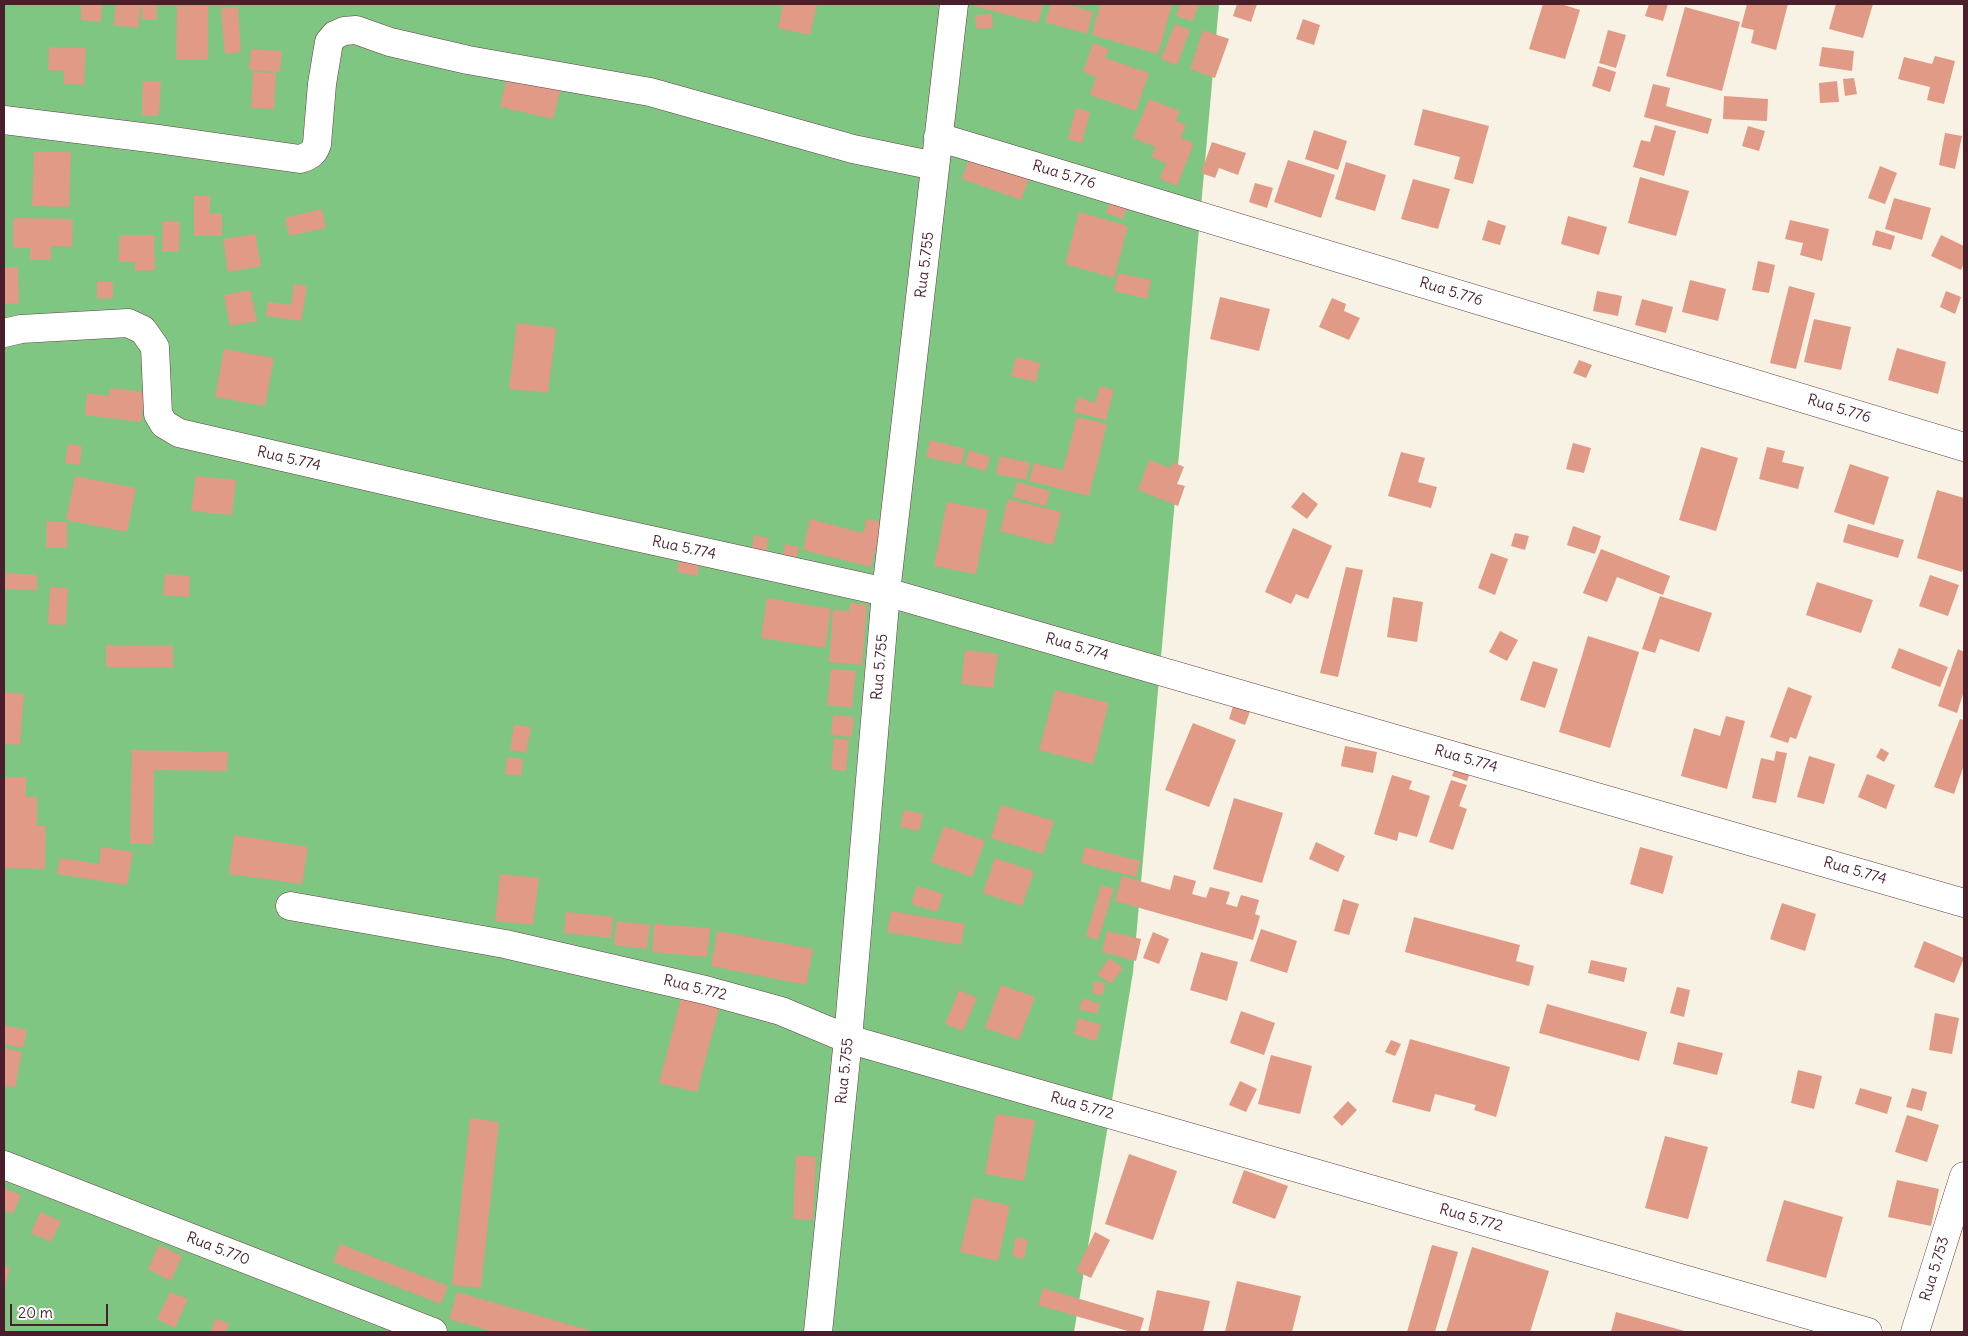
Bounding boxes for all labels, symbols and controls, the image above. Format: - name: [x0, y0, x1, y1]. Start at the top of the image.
- street label: Rua 5.776: [1030, 157, 1098, 193]
- street label: Rua 5.755: [912, 231, 938, 299]
- street label: Rua 5.776: [1417, 274, 1485, 310]
- street label: Rua 5.776: [1805, 391, 1873, 427]
- street label: Rua 5.774: [255, 443, 323, 475]
- street label: Rua 5.774: [650, 532, 718, 564]
- street label: Rua 5.774: [1043, 629, 1111, 665]
- street label: Rua 5.755: [868, 633, 892, 701]
- street label: Rua 5.774: [1432, 741, 1500, 777]
- street label: Rua 5.774: [1821, 853, 1889, 889]
- street label: Rua 5.772: [661, 971, 729, 1005]
- street label: Rua 5.755: [833, 1037, 857, 1105]
- street label: Rua 5.772: [1048, 1088, 1116, 1124]
- street label: Rua 5.772: [1437, 1200, 1505, 1236]
- street label: Rua 5.770: [184, 1229, 252, 1269]
- street label: Rua 5.753: [1917, 1235, 1953, 1303]
- scale bar: [12, 1294, 110, 1326]
- text: 20 m: [18, 1303, 53, 1322]

